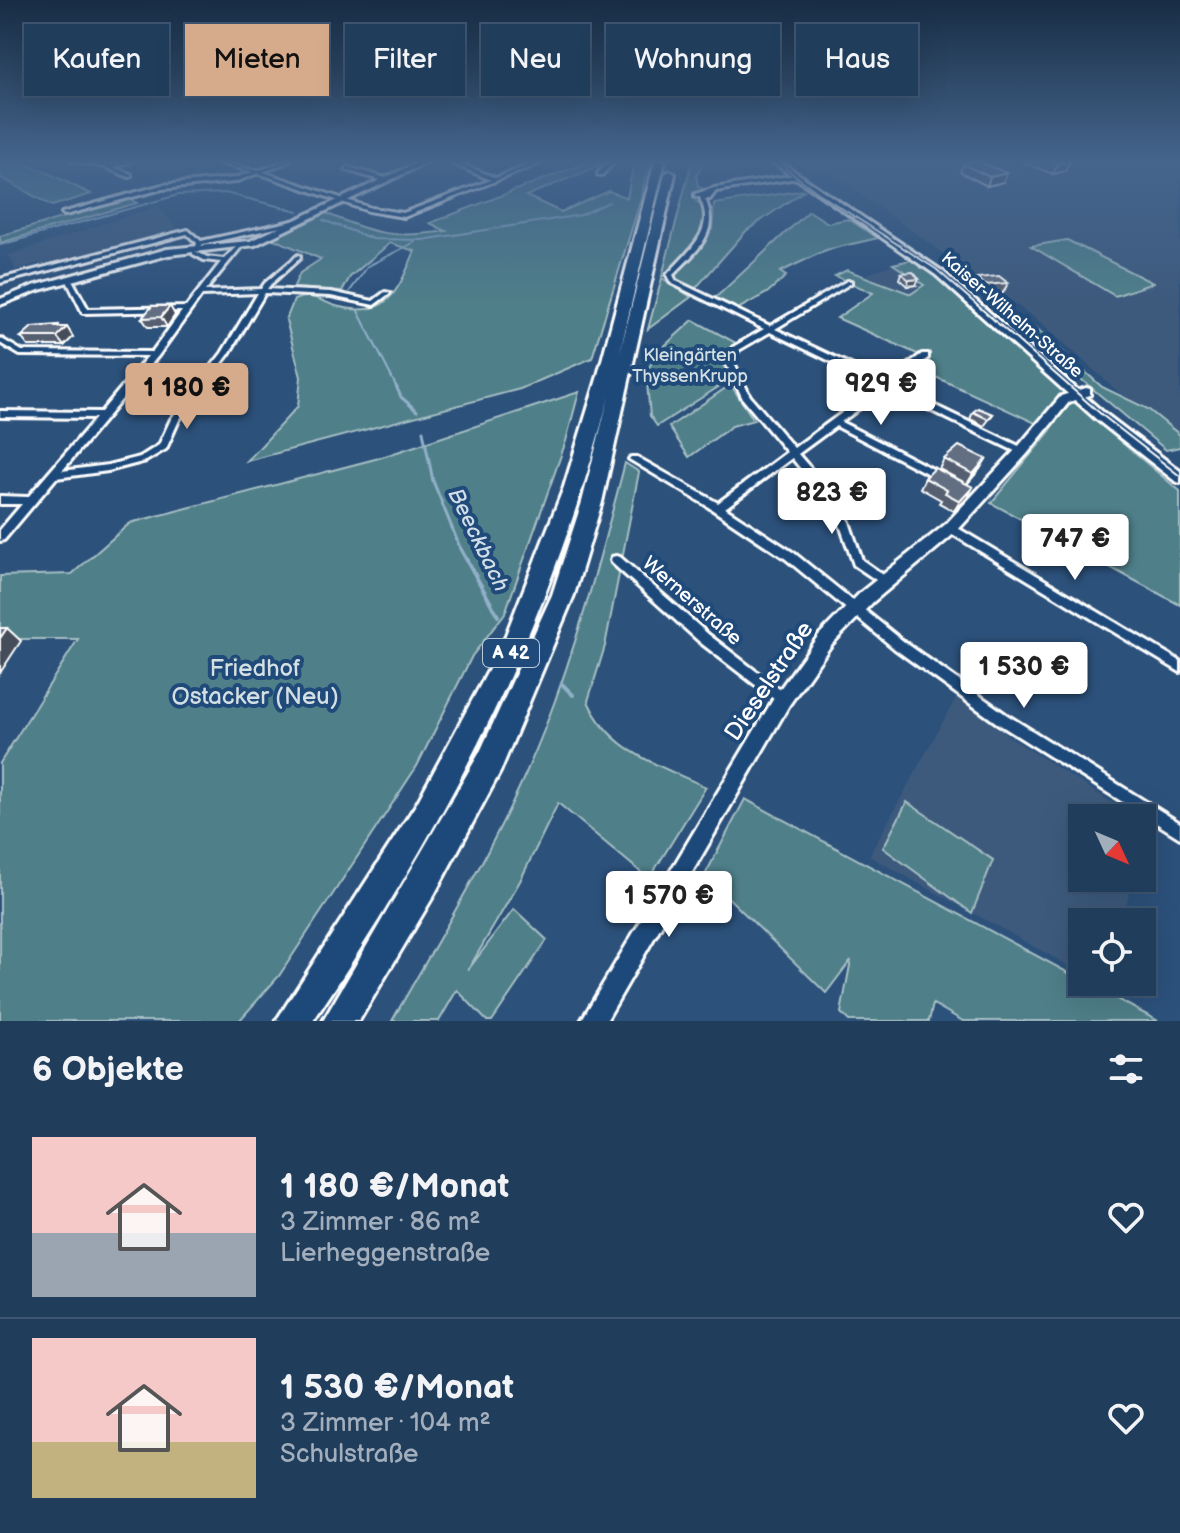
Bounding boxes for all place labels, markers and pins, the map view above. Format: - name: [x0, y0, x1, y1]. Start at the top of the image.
- pin: 929 €: [825, 359, 937, 427]
- pin: 1 180 €: [113, 363, 261, 431]
- pin: 823 €: [776, 468, 888, 536]
- pin: 747 €: [1019, 514, 1131, 582]
- pin: 1 530 €: [950, 642, 1098, 710]
- pin: 1 570 €: [595, 871, 743, 939]

